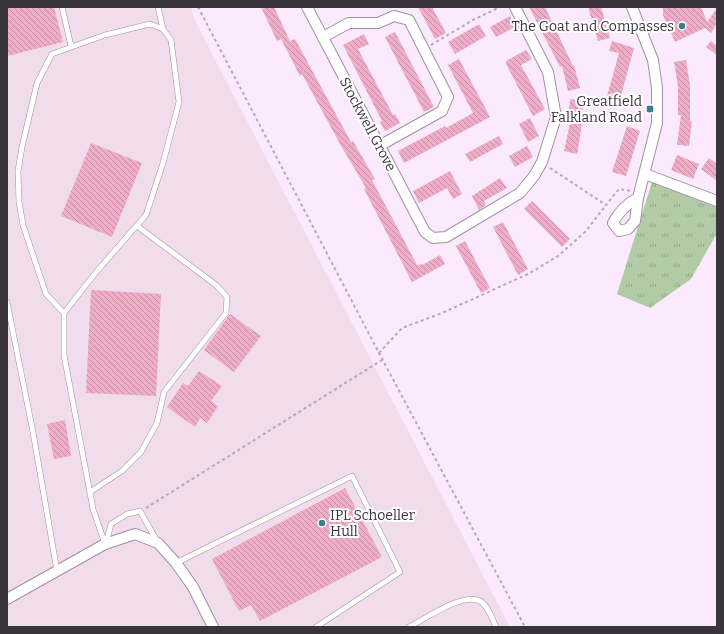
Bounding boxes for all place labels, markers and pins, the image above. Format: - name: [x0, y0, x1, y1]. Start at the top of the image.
- place label: The Goat and Compasses: [512, 18, 674, 35]
- marker: The Goat and Compasses: [677, 21, 687, 31]
- place label: Greatfield Falkland Road: [551, 93, 642, 126]
- marker: Greatfield Falkland Road: [645, 104, 655, 114]
- place label: IPL Schoeller Hull: [330, 507, 415, 540]
- marker: IPL Schoeller Hull: [317, 518, 327, 528]

